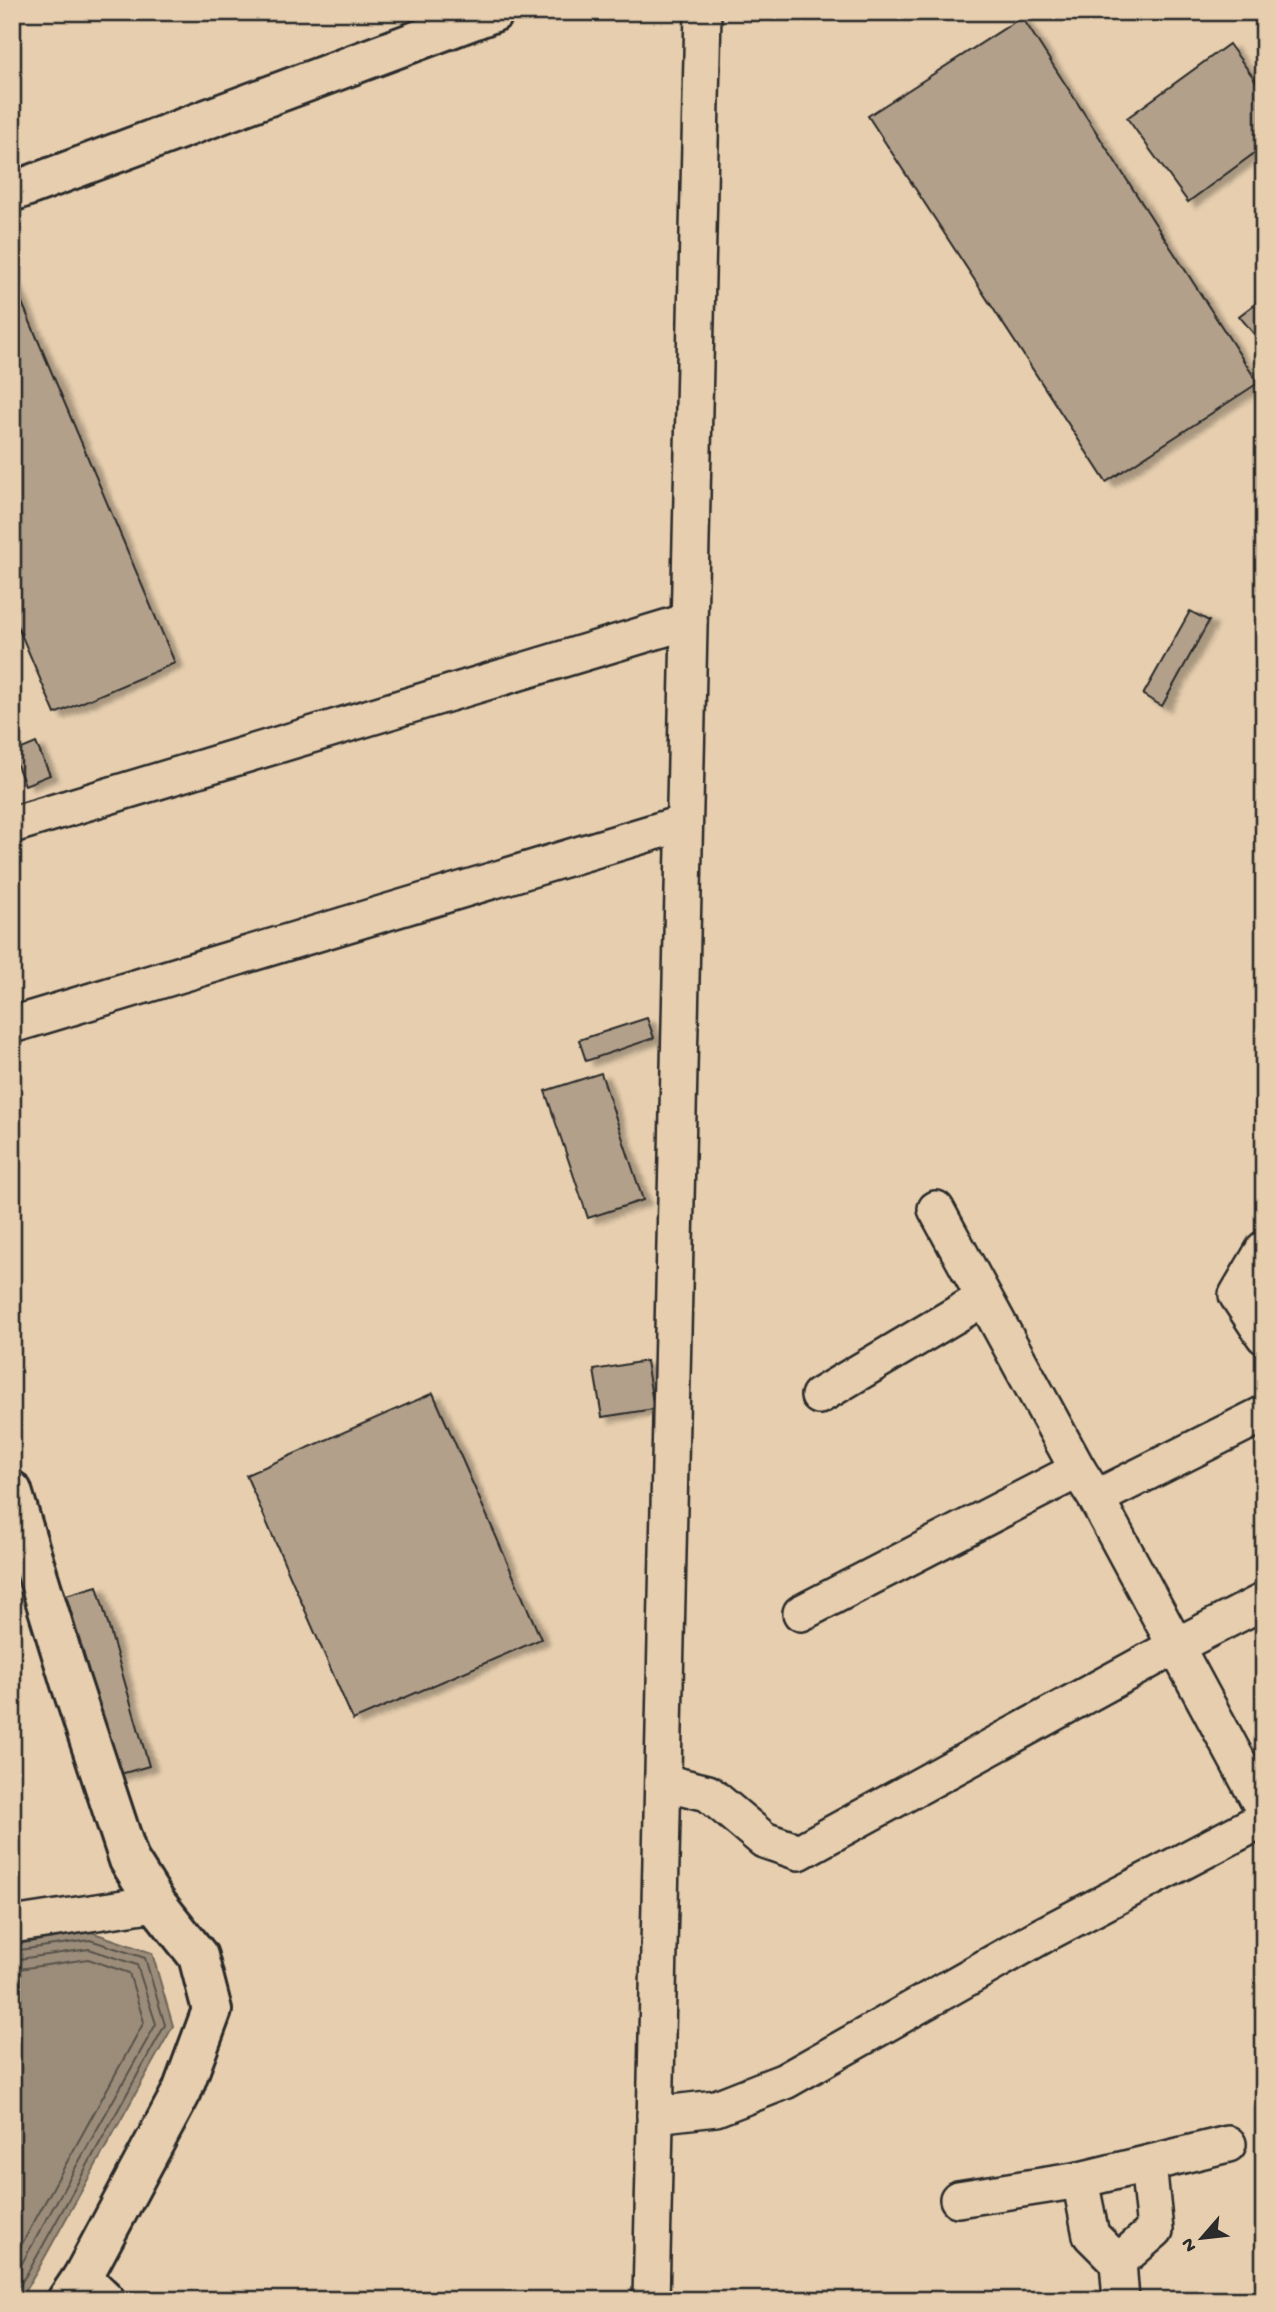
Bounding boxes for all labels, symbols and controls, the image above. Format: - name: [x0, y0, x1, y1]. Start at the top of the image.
- north arrow: [1168, 2204, 1238, 2274]
- text: N: [1177, 2233, 1203, 2255]

